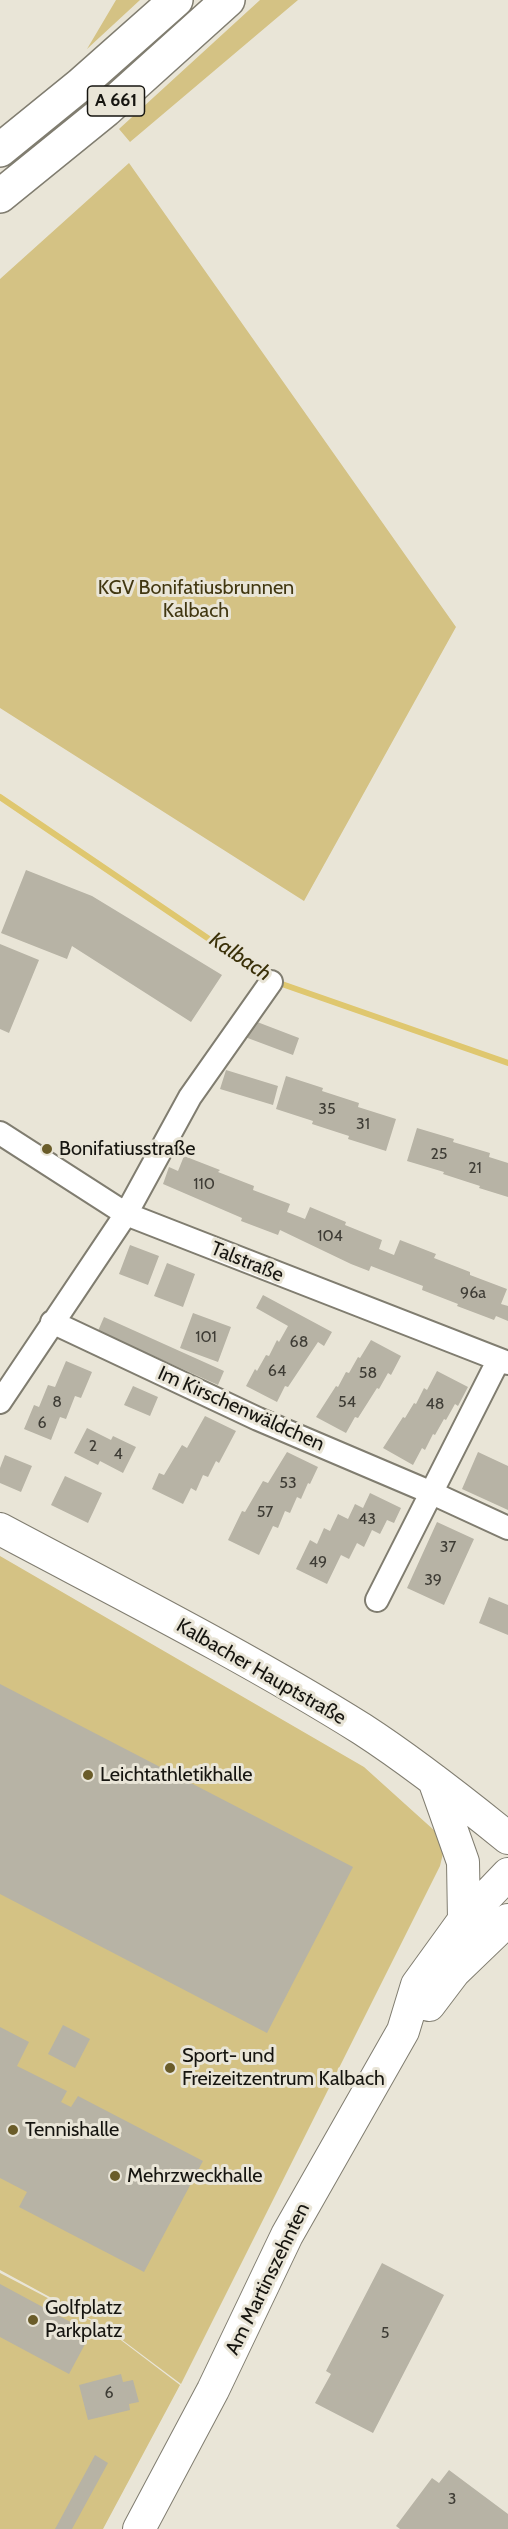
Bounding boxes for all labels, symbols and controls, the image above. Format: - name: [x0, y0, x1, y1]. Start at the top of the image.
- road number: A 661: [88, 86, 144, 116]
- park label: KGV Bonifatiusbrunnen Kalbach: [98, 576, 294, 623]
- water label: Kalbach: [204, 927, 276, 987]
- house number: 35: [318, 1099, 336, 1119]
- house number: 31: [356, 1114, 370, 1134]
- place label: Bonifatiusstraße: [59, 1137, 195, 1161]
- marker: Bonifatiusstraße: [40, 1142, 54, 1156]
- house number: 25: [430, 1144, 448, 1164]
- house number: 21: [468, 1158, 482, 1178]
- house number: 110: [193, 1174, 215, 1194]
- house number: 104: [317, 1226, 343, 1246]
- street label: Talstraße: [207, 1237, 287, 1287]
- house number: 96a: [460, 1283, 486, 1303]
- house number: 101: [195, 1327, 217, 1347]
- house number: 68: [290, 1332, 308, 1352]
- street label: Im Kirschenwäldchen: [154, 1361, 328, 1457]
- house number: 64: [268, 1361, 286, 1381]
- house number: 58: [359, 1363, 377, 1383]
- house number: 8: [52, 1392, 62, 1412]
- house number: 54: [338, 1392, 356, 1412]
- house number: 48: [426, 1394, 444, 1414]
- house number: 6: [37, 1413, 47, 1433]
- house number: 2: [89, 1436, 97, 1456]
- house number: 4: [113, 1444, 123, 1464]
- house number: 53: [279, 1473, 297, 1493]
- house number: 57: [257, 1502, 273, 1522]
- house number: 43: [358, 1509, 376, 1529]
- house number: 37: [440, 1537, 456, 1557]
- house number: 49: [309, 1552, 327, 1572]
- house number: 39: [424, 1570, 442, 1590]
- street label: Kalbacher Hauptstraße: [172, 1614, 350, 1730]
- place label: Leichtathletikhalle: [100, 1763, 253, 1787]
- marker: Leichtathletikhalle: [81, 1768, 95, 1782]
- place label: Sport- und Freizeitzentrum Kalbach: [182, 2044, 385, 2091]
- marker: Sport- und Freizeitzentrum Kalbach: [163, 2061, 177, 2075]
- place label: Tennishalle: [25, 2118, 119, 2142]
- marker: Tennishalle: [6, 2123, 20, 2137]
- place label: Mehrzweckhalle: [127, 2164, 263, 2188]
- marker: Mehrzweckhalle: [108, 2169, 122, 2183]
- street label: Am Martinszehnten: [221, 2199, 315, 2359]
- place label: Golfplatz Parkplatz: [45, 2296, 122, 2343]
- marker: Golfplatz Parkplatz: [26, 2313, 40, 2327]
- house number: 5: [381, 2323, 389, 2343]
- house number: 6: [104, 2383, 114, 2403]
- house number: 3: [448, 2489, 456, 2509]

